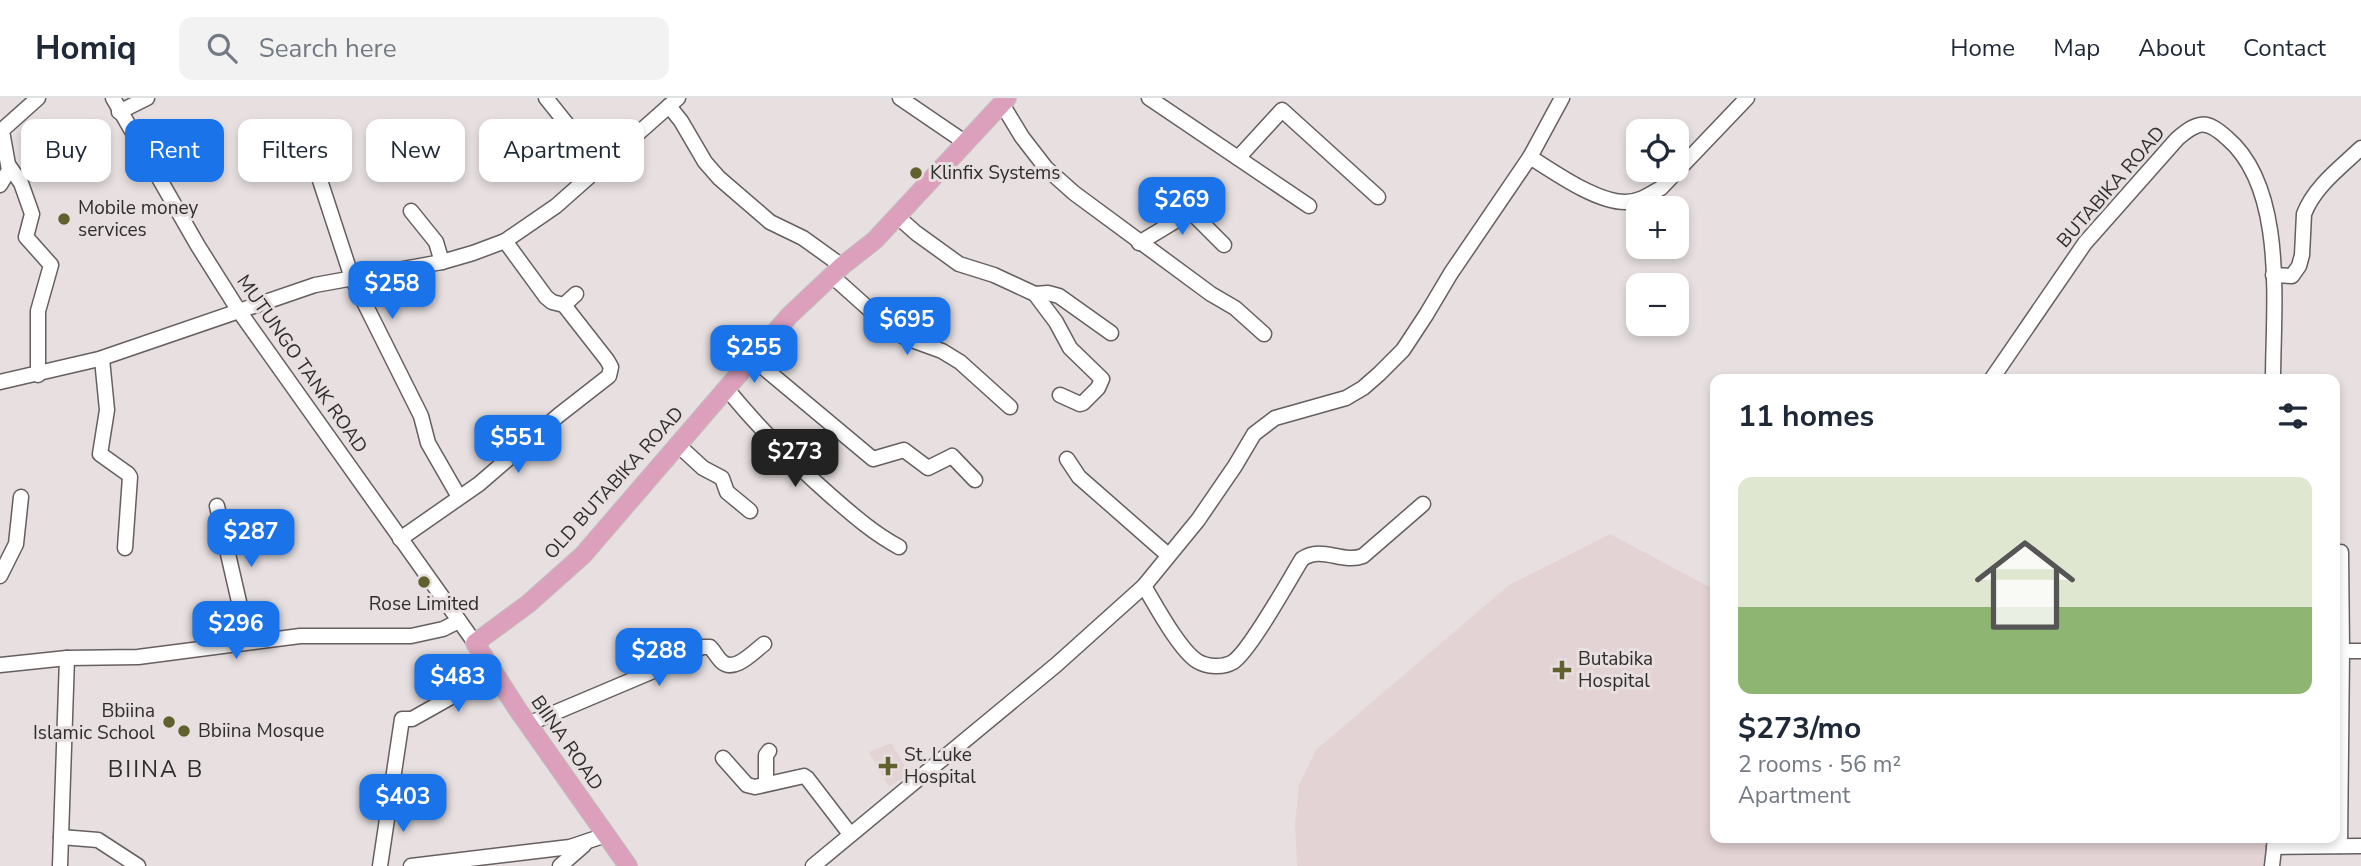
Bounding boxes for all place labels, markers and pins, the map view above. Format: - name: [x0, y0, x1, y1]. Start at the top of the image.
- place label: Klinfix Systems: [930, 160, 1060, 186]
- marker: Klinfix Systems: [908, 165, 924, 181]
- pin: $269: [1141, 178, 1223, 237]
- place label: Mobile money services: [78, 195, 198, 243]
- marker: Mobile money services: [56, 211, 72, 227]
- pin: $258: [351, 262, 433, 321]
- pin: $695: [866, 298, 948, 357]
- pin: $255: [713, 326, 795, 385]
- pin: $551: [477, 416, 559, 475]
- pin: $273: [754, 430, 836, 489]
- pin: $287: [210, 510, 292, 569]
- marker: Rose Limited: [416, 574, 432, 590]
- place label: Rose Limited: [369, 591, 479, 617]
- pin: $296: [195, 602, 277, 661]
- pin: $288: [618, 628, 700, 688]
- place label: Butabika Hospital: [1578, 646, 1653, 694]
- pin: $483: [417, 654, 499, 714]
- marker: Butabika Hospital: [1552, 660, 1572, 680]
- place label: Bbiina Islamic School: [33, 698, 155, 746]
- marker: Bbiina Islamic School: [161, 714, 177, 730]
- place label: Bbiina Mosque: [198, 718, 324, 744]
- marker: Bbiina Mosque: [176, 723, 192, 739]
- place label: St. Luke Hospital: [904, 742, 976, 790]
- marker: St. Luke Hospital: [878, 756, 898, 776]
- pin: $403: [362, 774, 444, 834]

